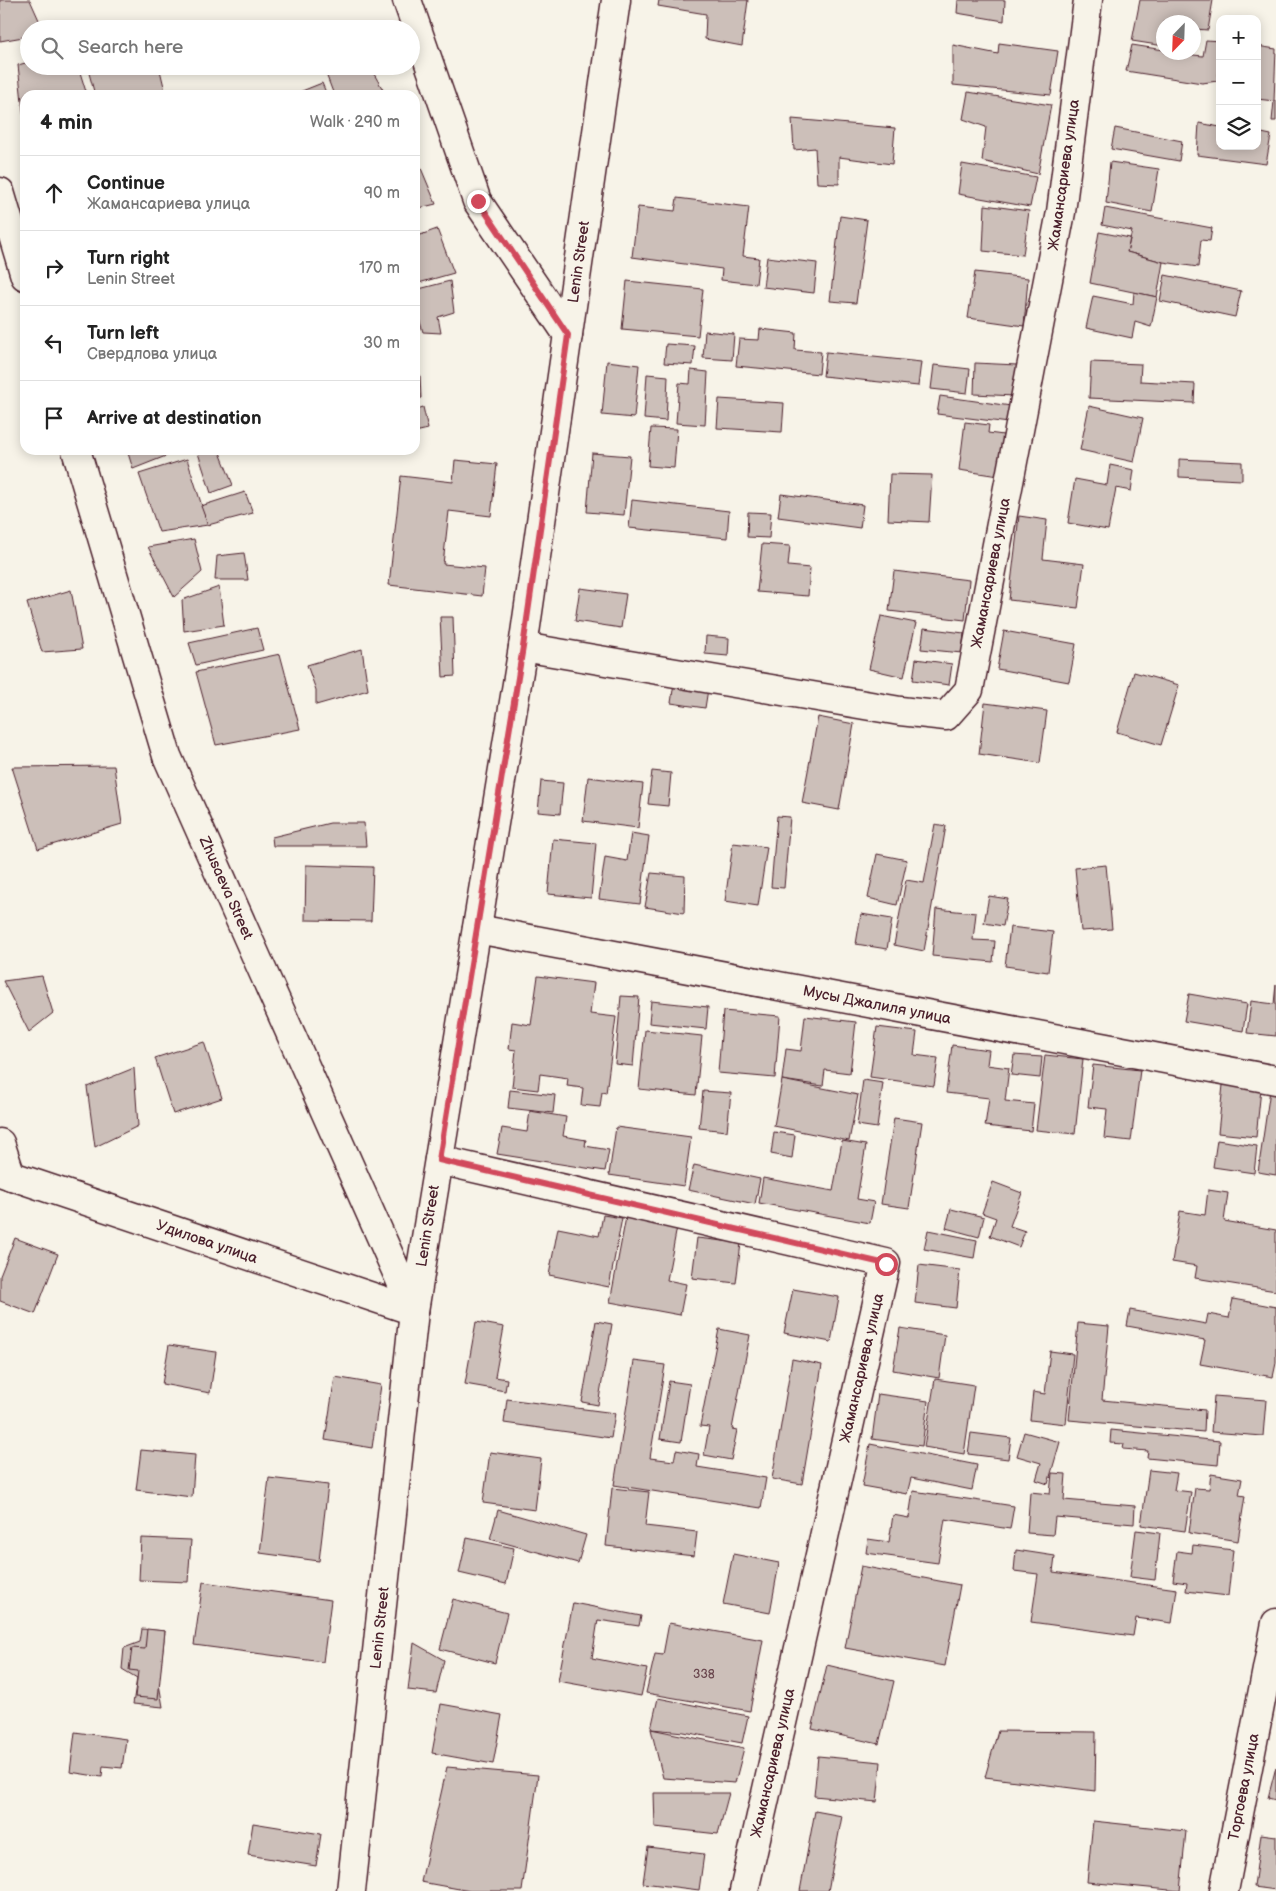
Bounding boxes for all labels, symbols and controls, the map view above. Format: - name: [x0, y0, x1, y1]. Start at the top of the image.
- north arrow: [1156, 15, 1201, 60]
- map controls: [1216, 15, 1261, 150]
- button: +: [1216, 15, 1261, 60]
- search box: [20, 20, 420, 75]
- icon: search: [38, 34, 66, 62]
- text: Search here: [78, 36, 183, 59]
- button: −: [1216, 60, 1261, 105]
- street label: Жамансариева улица: [1044, 98, 1084, 252]
- button: layers: [1216, 105, 1261, 150]
- text: 4 min: [40, 110, 93, 135]
- text: Walk · 290 m: [310, 113, 400, 132]
- text: Continue: [87, 172, 165, 195]
- icon: ahead: [40, 179, 68, 207]
- text: 90 m: [364, 184, 400, 203]
- route end: [467, 190, 490, 213]
- text: Жамансариева улица: [87, 195, 250, 214]
- street label: Lenin Street: [564, 219, 594, 304]
- text: Turn right: [87, 247, 170, 270]
- icon: right: [40, 254, 68, 282]
- text: 170 m: [359, 259, 400, 278]
- text: Lenin Street: [87, 270, 175, 289]
- text: Turn left: [87, 322, 159, 345]
- icon: left: [40, 329, 68, 357]
- text: 30 m: [363, 334, 400, 353]
- text: Свердлова улица: [87, 345, 217, 364]
- icon: arrive: [40, 404, 68, 432]
- text: Arrive at destination: [87, 407, 262, 430]
- street label: Жамансариева улица: [967, 496, 1015, 650]
- street label: Zhusaeva Street: [194, 833, 257, 943]
- street label: Мусы Джалиля улица: [801, 981, 953, 1029]
- street label: Lenin Street: [412, 1183, 444, 1268]
- street label: Удилова улица: [154, 1216, 260, 1268]
- route start: [875, 1253, 898, 1276]
- street label: Жамансариева улица: [836, 1291, 888, 1445]
- street label: Lenin Street: [366, 1586, 394, 1670]
- house number: 338: [693, 1667, 715, 1682]
- street label: Жамансариева улица: [747, 1686, 799, 1840]
- street label: Торгоева улица: [1224, 1732, 1264, 1842]

